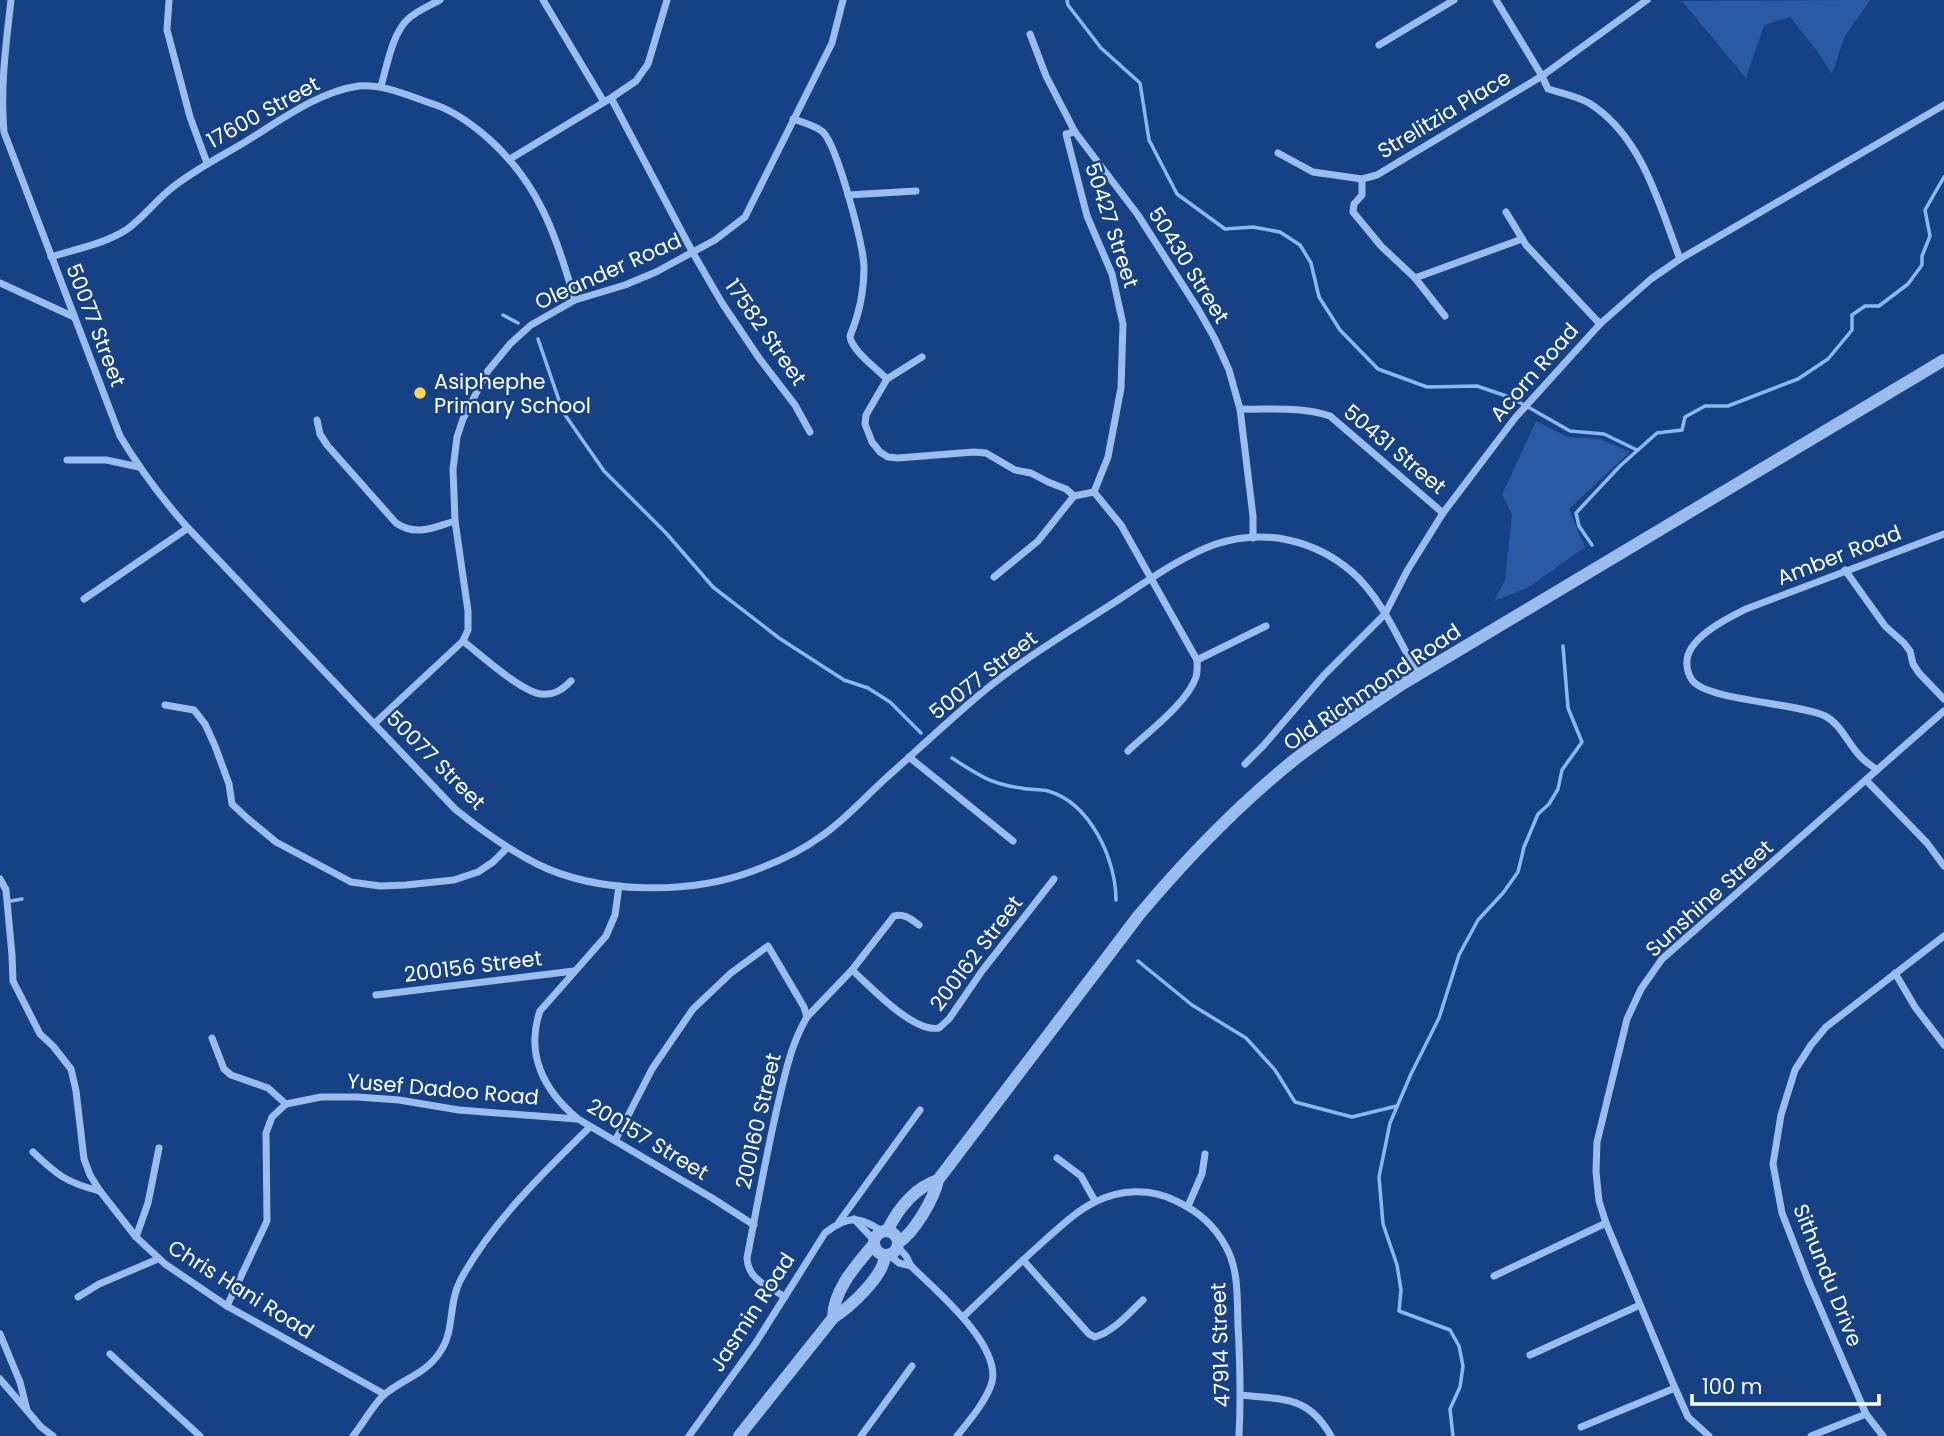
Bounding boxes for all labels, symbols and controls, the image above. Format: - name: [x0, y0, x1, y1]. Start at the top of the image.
- street label: Strelitzia Place: [1372, 63, 1516, 165]
- street label: 17600 Street: [201, 69, 325, 155]
- street label: 50427 Street: [1078, 159, 1146, 291]
- street label: 50430 Street: [1142, 201, 1236, 329]
- street label: Oleander Road: [530, 226, 686, 316]
- street label: 50077 Street: [59, 259, 133, 391]
- street label: 17582 Street: [719, 273, 813, 391]
- street label: Acorn Road: [1483, 317, 1585, 427]
- place label: Asiphephe Primary School: [434, 367, 591, 420]
- marker: Asiphephe Primary School: [412, 385, 428, 401]
- street label: 50431 Street: [1338, 397, 1452, 501]
- street label: Amber Road: [1773, 518, 1905, 592]
- street label: Old Richmond Road: [1277, 617, 1467, 757]
- street label: 50077 Street: [923, 624, 1043, 726]
- street label: 50077 Street: [380, 704, 492, 816]
- street label: Sunshine Street: [1639, 833, 1779, 963]
- street label: 200162 Street: [923, 889, 1029, 1017]
- street label: 200156 Street: [402, 943, 544, 989]
- street label: 200160 Street: [728, 1050, 788, 1192]
- street label: Yusef Dadoo Road: [346, 1066, 540, 1112]
- street label: 200157 Street: [582, 1091, 714, 1187]
- street label: Sithundu Drive: [1786, 1199, 1870, 1351]
- street label: Chris Hani Road: [163, 1233, 319, 1345]
- street label: Jasmin Road: [703, 1247, 801, 1377]
- street label: 47914 Street: [1203, 1282, 1237, 1408]
- scale bar: [1692, 1362, 1879, 1406]
- text: 100 m: [1702, 1372, 1762, 1401]

